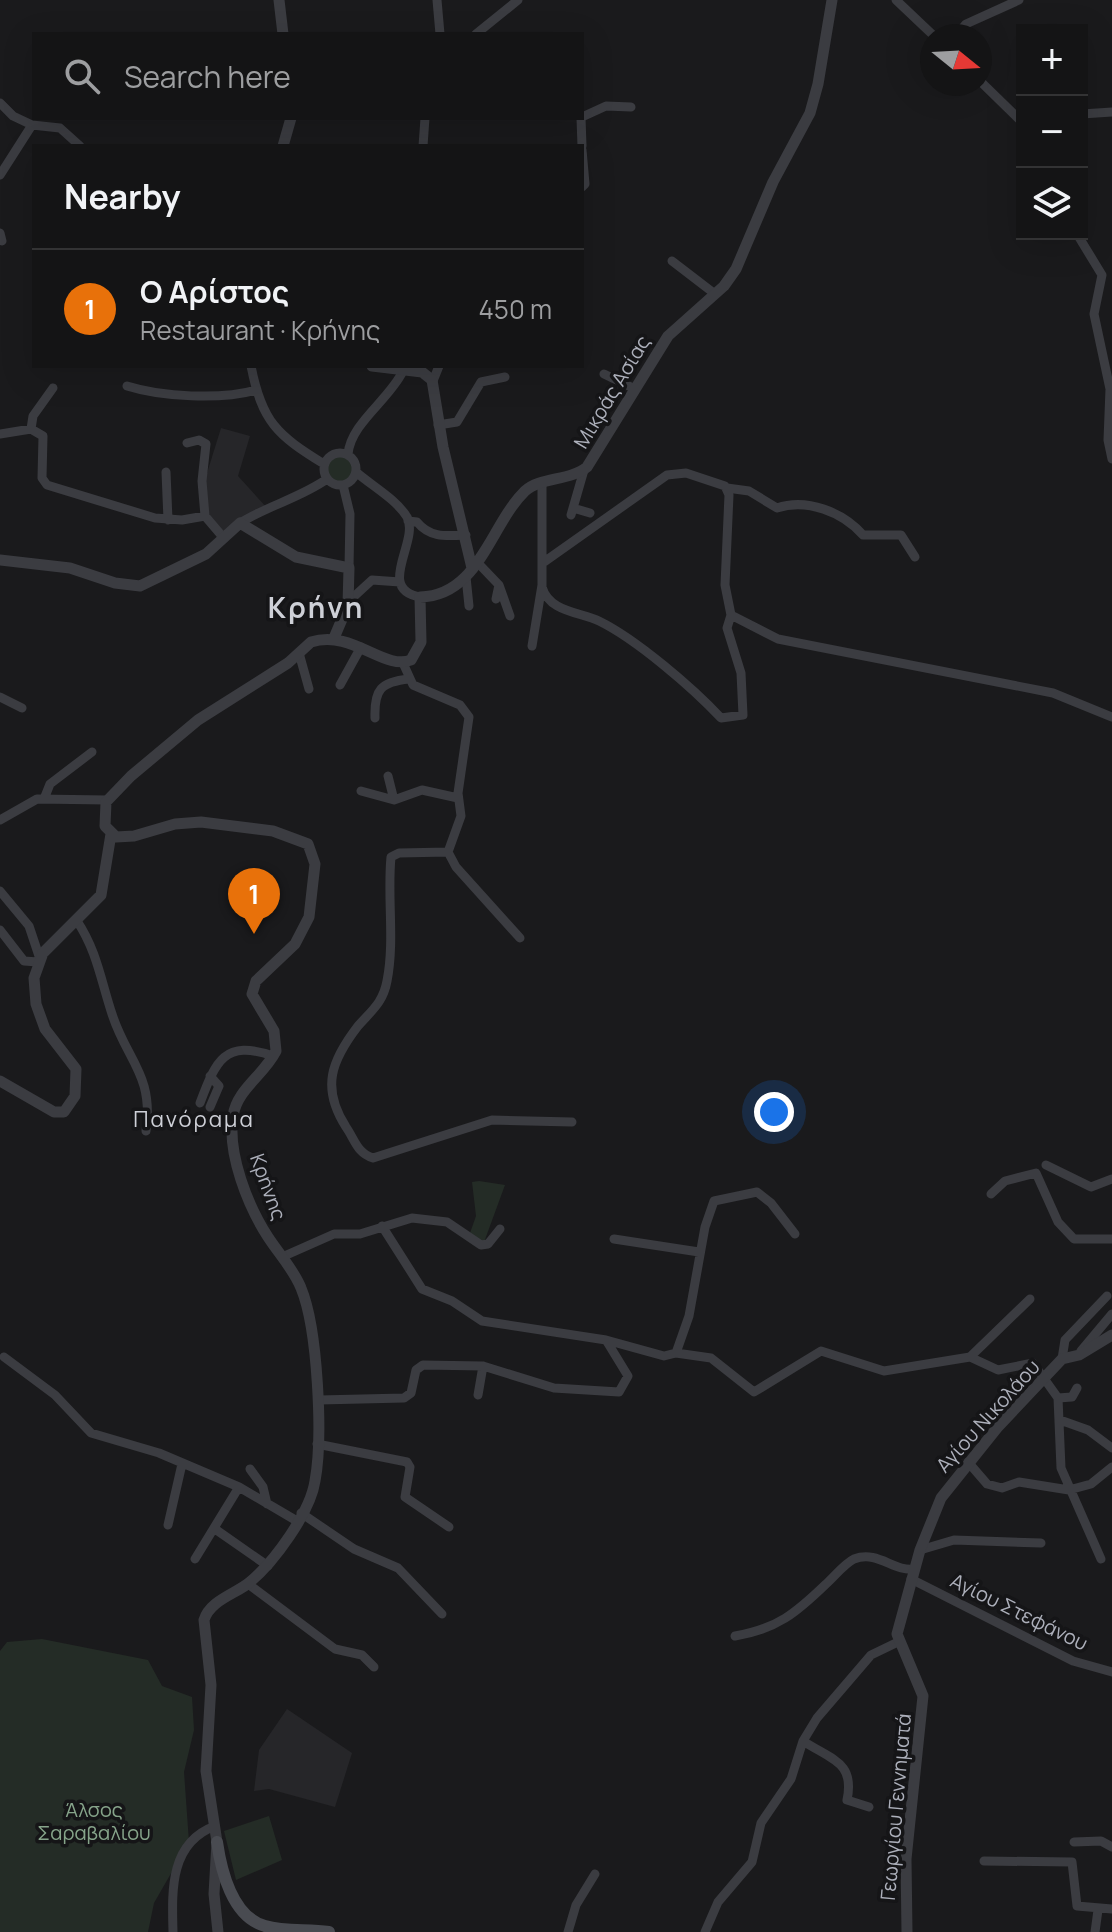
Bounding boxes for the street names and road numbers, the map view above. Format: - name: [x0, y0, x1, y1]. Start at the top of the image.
- street label: Μικράς Ασίας: [567, 330, 656, 453]
- street label: Κρήνης: [244, 1150, 293, 1224]
- street label: Αγίου Νικολάου: [930, 1353, 1046, 1478]
- street label: Αγίου Στεφάνου: [946, 1567, 1092, 1656]
- street label: Γεωργίου Γεννηματά: [874, 1712, 917, 1902]

